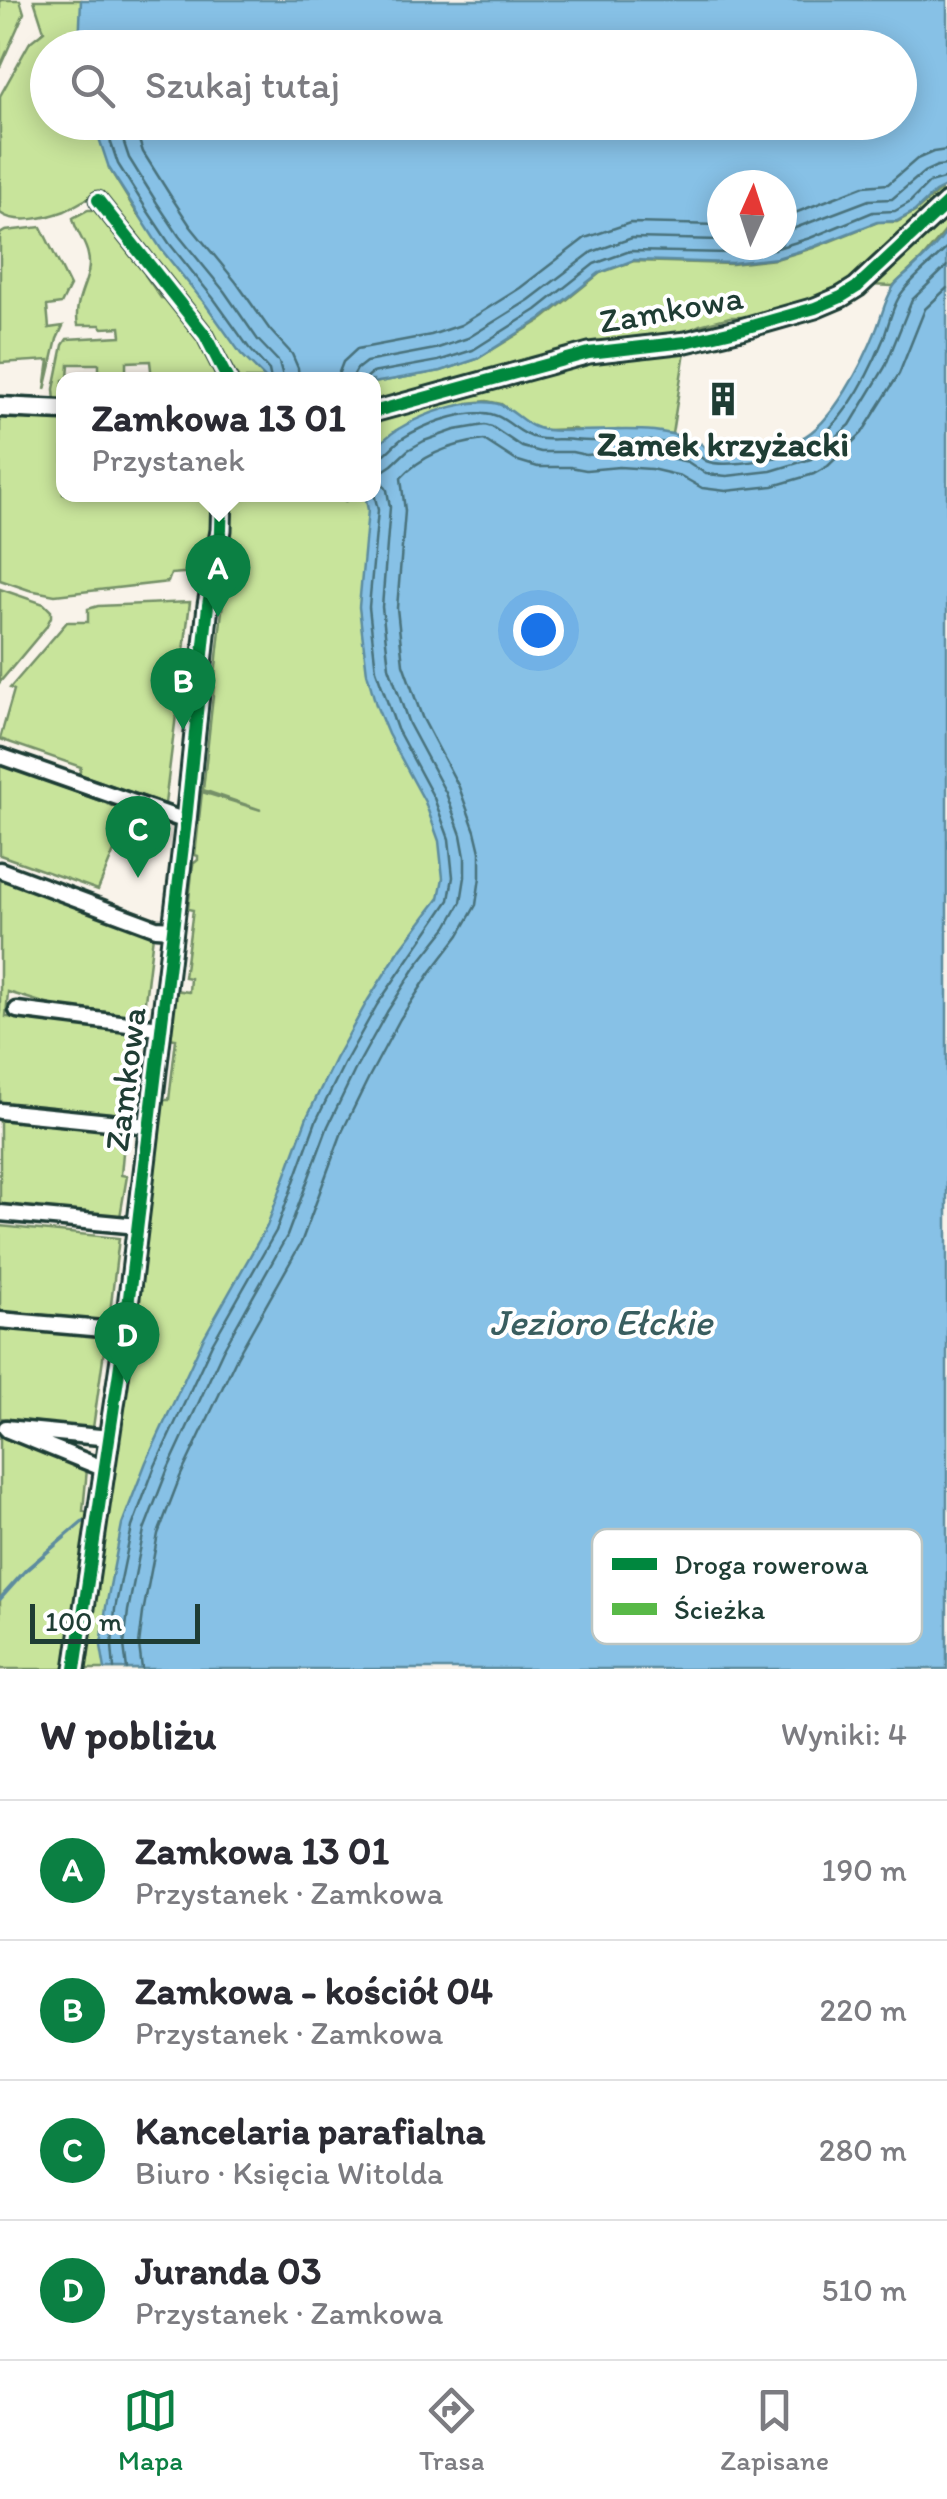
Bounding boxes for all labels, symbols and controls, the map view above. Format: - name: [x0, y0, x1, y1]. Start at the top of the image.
- search box: [30, 30, 917, 140]
- icon: search: [65, 58, 120, 113]
- text: Szukaj tutaj: [145, 62, 340, 108]
- north arrow: [707, 170, 797, 260]
- street label: Zamkowa: [596, 276, 746, 342]
- popup: [56, 372, 381, 502]
- building icon: Zamek krzyżacki: [704, 380, 742, 418]
- text: Zamkowa 13 01: [91, 395, 346, 441]
- place label: Zamek krzyżacki: [597, 423, 849, 465]
- text: Przystanek: [91, 441, 245, 479]
- pin: A: [186, 534, 250, 617]
- your location: [513, 605, 564, 656]
- pin: B: [150, 648, 216, 730]
- pin: C: [106, 796, 170, 878]
- street label: Zamkowa: [95, 1004, 155, 1154]
- water label: Jezioro Ełckie: [490, 1299, 714, 1345]
- pin: D: [94, 1302, 160, 1384]
- legend: [592, 1529, 922, 1644]
- text: Droga rowerowa: [674, 1547, 869, 1581]
- text: Ścieżka: [674, 1592, 766, 1626]
- scale bar: [30, 1599, 200, 1644]
- text: 100 m: [45, 1604, 122, 1638]
- text: W pobliżu: [40, 1709, 216, 1760]
- text: Wyniki: 4: [781, 1715, 907, 1753]
- text: Zamkowa 13 01: [135, 1828, 389, 1874]
- text: A: [62, 1851, 83, 1889]
- text: 190 m: [822, 1851, 907, 1889]
- text: Przystanek · Zamkowa: [135, 1874, 443, 1912]
- text: Zamkowa - kościół 04: [135, 1968, 493, 2014]
- text: B: [62, 1991, 83, 2029]
- text: 220 m: [820, 1991, 907, 2029]
- text: Przystanek · Zamkowa: [135, 2014, 443, 2052]
- text: Kancelaria parafialna: [135, 2108, 485, 2154]
- text: C: [62, 2131, 83, 2169]
- text: 280 m: [819, 2131, 907, 2169]
- text: Biuro · Księcia Witolda: [135, 2154, 444, 2192]
- text: Juranda 03: [135, 2248, 321, 2294]
- text: D: [62, 2271, 83, 2309]
- text: 510 m: [822, 2271, 907, 2309]
- text: Przystanek · Zamkowa: [135, 2294, 443, 2332]
- tab: Mapa: [118, 2383, 183, 2477]
- tab: Trasa: [419, 2383, 485, 2477]
- tab: Zapisane: [720, 2383, 829, 2477]

